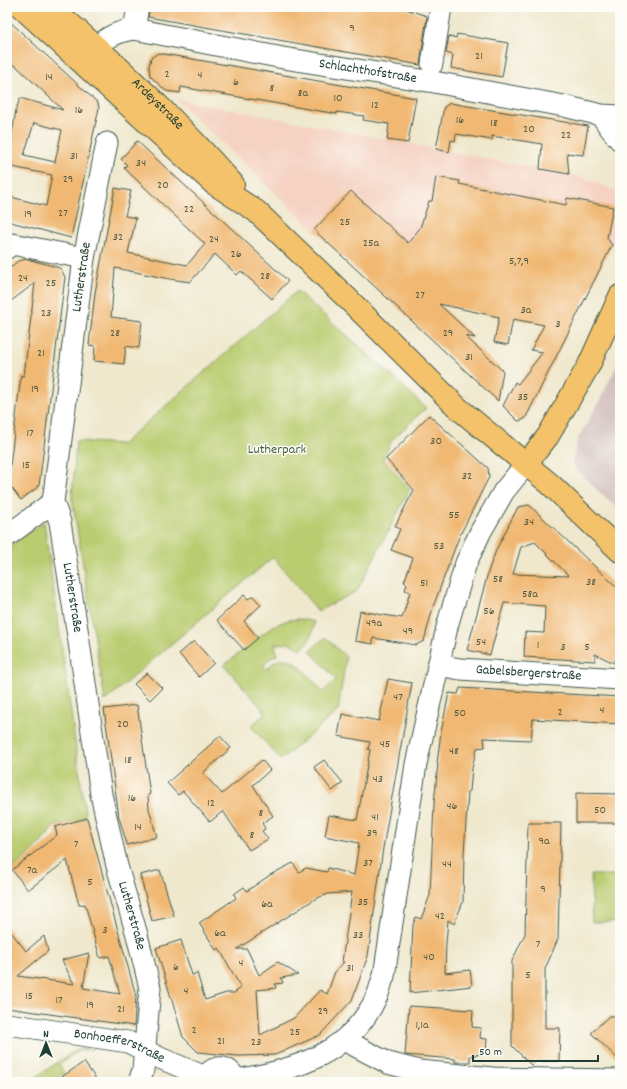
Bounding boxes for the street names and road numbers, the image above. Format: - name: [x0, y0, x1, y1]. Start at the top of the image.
- street label: Schlachthofstraße: [317, 54, 418, 89]
- street label: Ardeystraße: [126, 74, 188, 135]
- street label: Lutherstraße: [67, 241, 97, 313]
- street label: Lutherstraße: [57, 561, 87, 634]
- street label: Gabelsbergerstraße: [475, 660, 582, 687]
- street label: Lutherstraße: [112, 879, 150, 952]
- street label: Bonhoefferstraße: [72, 1024, 168, 1069]

